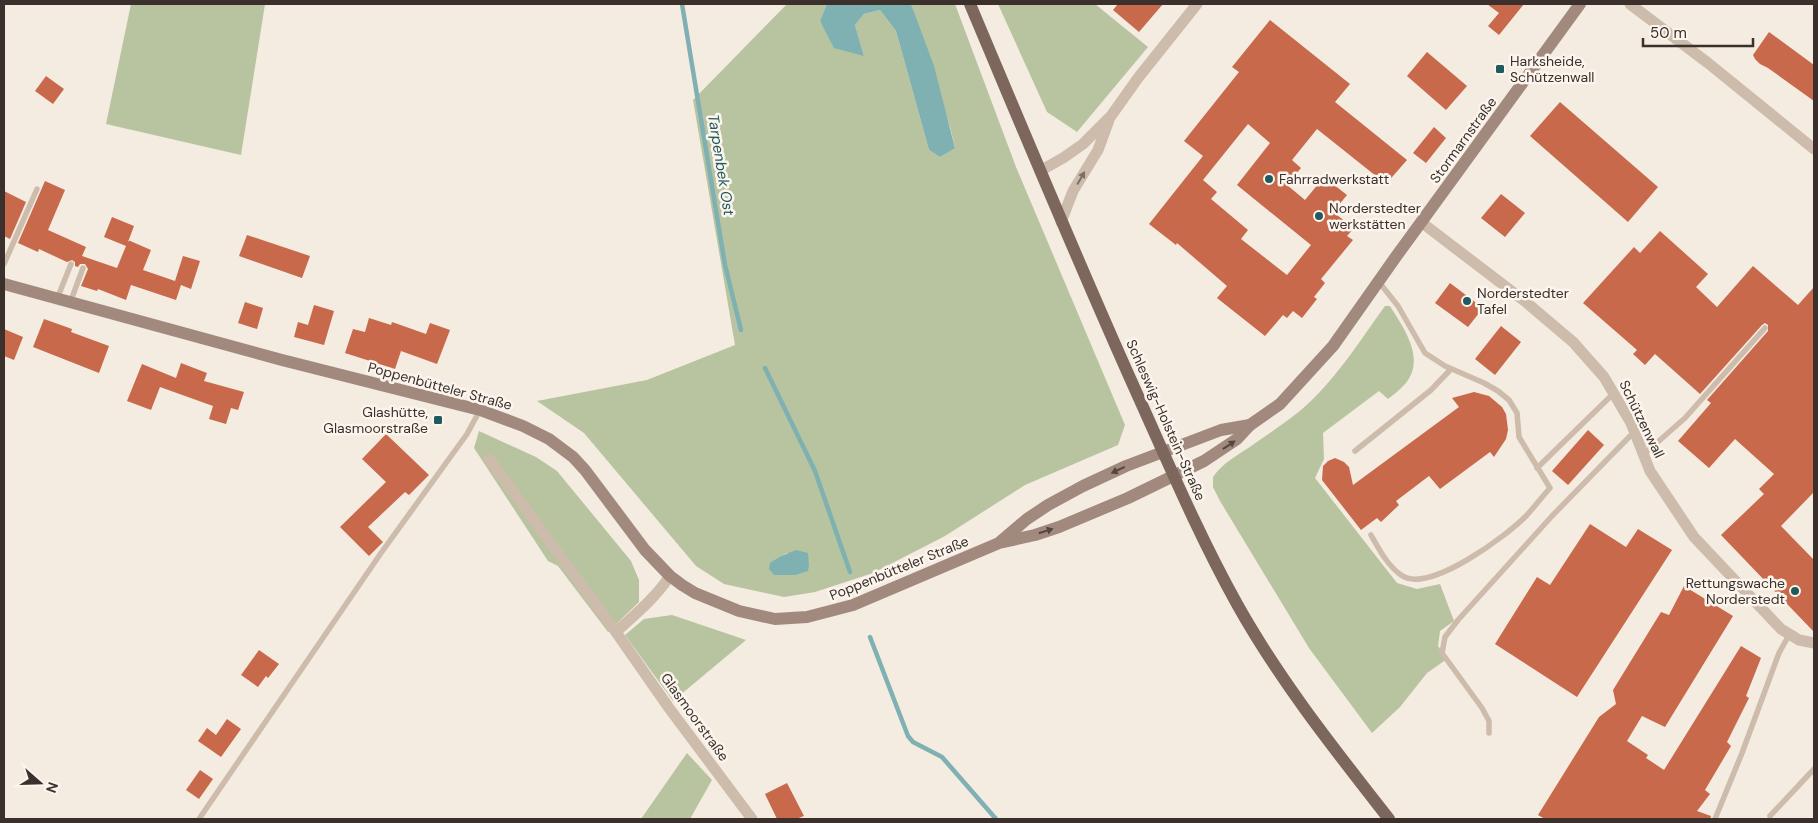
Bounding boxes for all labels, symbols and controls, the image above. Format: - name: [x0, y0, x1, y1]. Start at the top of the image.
- scale bar: [1643, 15, 1753, 47]
- text: 50 m: [1650, 23, 1687, 43]
- place label: Harksheide, Schützenwall: [1510, 52, 1594, 86]
- marker: Harksheide, Schützenwall: [1494, 63, 1506, 75]
- street label: Stormarnstraße: [1426, 93, 1500, 187]
- water label: Tarpenbek Ost: [703, 113, 739, 217]
- place label: Fahrradwerkstatt: [1279, 170, 1389, 188]
- one-way arrow: [1077, 171, 1086, 184]
- marker: Fahrradwerkstatt: [1263, 173, 1275, 185]
- place label: Norderstedter werkstätten: [1329, 199, 1421, 233]
- marker: Norderstedter werkstätten: [1313, 210, 1325, 222]
- place label: Norderstedter Tafel: [1477, 284, 1569, 318]
- marker: Norderstedter Tafel: [1461, 295, 1473, 307]
- street label: Schleswig-Holstein-Straße: [1122, 337, 1210, 504]
- street label: Poppenbütteler Straße: [366, 358, 514, 414]
- street label: Schützenwall: [1615, 377, 1669, 461]
- place label: Glashütte, Glasmoorstraße: [323, 403, 428, 437]
- marker: Glashütte, Glasmoorstraße: [432, 414, 444, 426]
- one-way arrow: [1222, 440, 1236, 450]
- one-way arrow: [1111, 466, 1125, 474]
- one-way arrow: [1039, 527, 1054, 534]
- street label: Poppenbütteler Straße: [827, 532, 971, 604]
- place label: Rettungswache Norderstedt: [1686, 574, 1785, 608]
- marker: Rettungswache Norderstedt: [1789, 585, 1801, 597]
- street label: Glasmoorstraße: [657, 669, 733, 765]
- north arrow: [15, 758, 65, 808]
- text: N: [42, 780, 62, 795]

